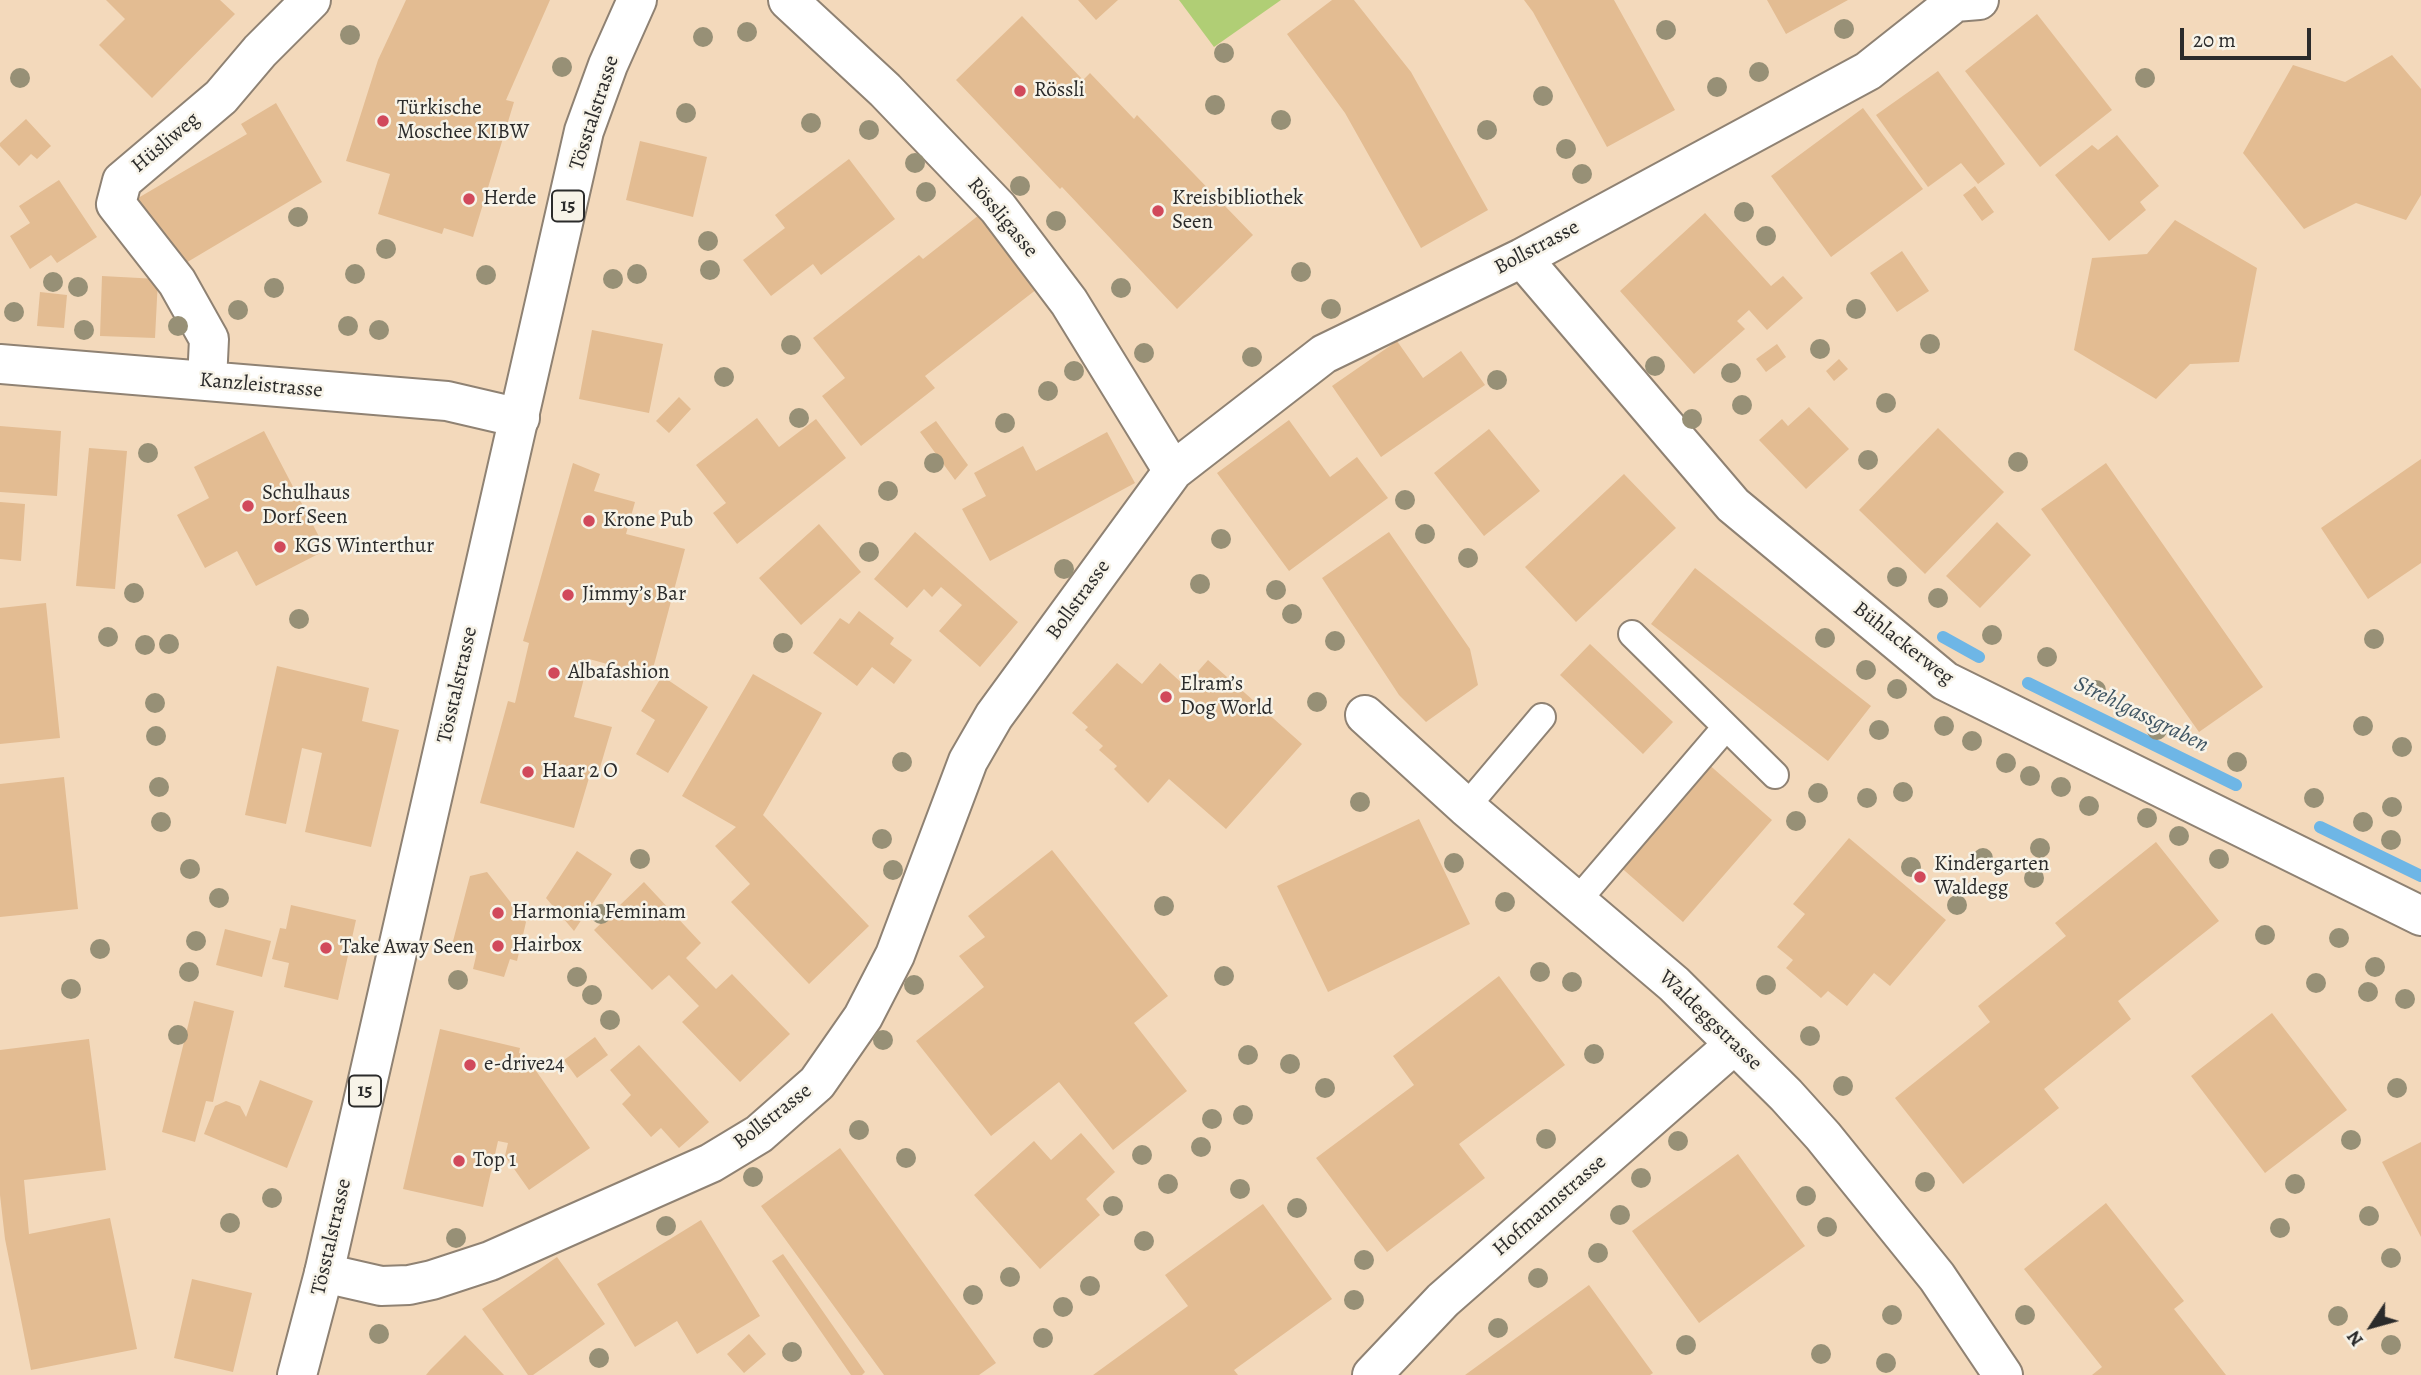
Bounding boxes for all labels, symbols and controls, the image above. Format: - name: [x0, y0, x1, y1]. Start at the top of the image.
- scale bar: [2183, 14, 2314, 58]
- text: 20 m: [2193, 26, 2236, 54]
- street label: Tösstalstrasse: [565, 53, 625, 173]
- place label: Rössli: [1034, 78, 1085, 104]
- marker: Rössli: [1012, 83, 1028, 99]
- place label: Türkische Moschee KIBW: [397, 96, 529, 146]
- street label: Hüsliweg: [127, 107, 205, 179]
- marker: Türkische Moschee KIBW: [375, 113, 391, 129]
- street label: Rössligasse: [961, 173, 1043, 263]
- place label: Herde: [483, 186, 536, 212]
- place label: Kreisbibliothek Seen: [1172, 186, 1304, 236]
- road number: 15: [552, 190, 584, 222]
- marker: Herde: [461, 191, 477, 207]
- marker: Kreisbibliothek Seen: [1150, 203, 1166, 219]
- street label: Bollstrasse: [1490, 215, 1584, 281]
- street label: Kanzleistrasse: [198, 368, 324, 404]
- place label: Schulhaus Dorf Seen: [262, 481, 350, 531]
- marker: Schulhaus Dorf Seen: [240, 498, 256, 514]
- place label: Krone Pub: [603, 508, 693, 534]
- marker: Krone Pub: [581, 513, 597, 529]
- place label: KGS Winterthur: [294, 534, 434, 560]
- marker: KGS Winterthur: [272, 539, 288, 555]
- street label: Bollstrasse: [1042, 555, 1116, 645]
- place label: Jimmy’s Bar: [582, 582, 686, 608]
- marker: Jimmy’s Bar: [560, 587, 576, 603]
- street label: Bühlackerweg: [1848, 597, 1958, 691]
- street label: Tösstalstrasse: [432, 624, 484, 746]
- place label: Albafashion: [568, 660, 669, 686]
- marker: Albafashion: [546, 665, 562, 681]
- water label: Strehlgassgraben: [2069, 671, 2213, 759]
- place label: Elram’s Dog World: [1180, 672, 1273, 722]
- marker: Elram’s Dog World: [1158, 689, 1174, 705]
- place label: Haar 2 O: [542, 759, 618, 785]
- marker: Haar 2 O: [520, 764, 536, 780]
- place label: Kindergarten Waldegg: [1934, 852, 2049, 902]
- marker: Kindergarten Waldegg: [1912, 869, 1928, 885]
- place label: Harmonia Feminam: [512, 900, 686, 926]
- marker: Harmonia Feminam: [490, 905, 506, 921]
- place label: Hairbox: [512, 933, 582, 959]
- place label: Take Away Seen: [340, 935, 474, 961]
- marker: Hairbox: [490, 938, 506, 954]
- marker: Take Away Seen: [318, 940, 334, 956]
- street label: Waldeggstrasse: [1653, 966, 1767, 1076]
- place label: e-drive24: [484, 1052, 565, 1078]
- marker: e-drive24: [462, 1057, 478, 1073]
- road number: 15: [349, 1076, 381, 1106]
- street label: Bollstrasse: [729, 1079, 817, 1155]
- place label: Top 1: [473, 1148, 516, 1174]
- street label: Hofmannstrasse: [1488, 1150, 1612, 1262]
- marker: Top 1: [451, 1153, 467, 1169]
- street label: Tösstalstrasse: [306, 1176, 358, 1298]
- north arrow: [2337, 1291, 2407, 1361]
- text: N: [2340, 1325, 2370, 1352]

